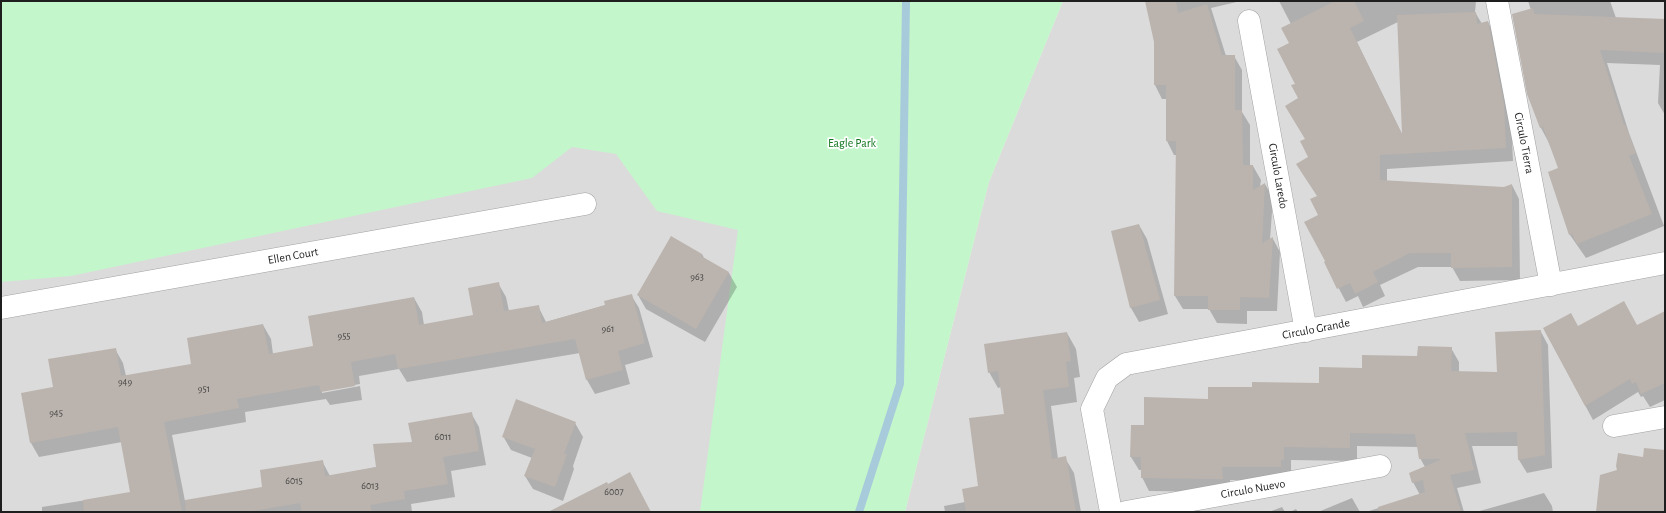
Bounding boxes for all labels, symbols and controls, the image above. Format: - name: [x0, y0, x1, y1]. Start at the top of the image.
- street label: Circulo Tierra: [1511, 111, 1537, 175]
- park label: Eagle Park: [828, 136, 876, 150]
- street label: Circulo Laredo: [1265, 142, 1291, 210]
- street label: Ellen Court: [267, 244, 319, 268]
- house number: 963: [690, 271, 704, 283]
- street label: Circulo Grande: [1281, 315, 1351, 343]
- house number: 961: [602, 323, 614, 335]
- house number: 955: [337, 330, 351, 342]
- house number: 949: [118, 376, 132, 388]
- house number: 951: [198, 383, 210, 395]
- house number: 945: [49, 407, 63, 419]
- house number: 6011: [435, 431, 451, 443]
- house number: 6015: [285, 475, 303, 487]
- street label: Circulo Nuevo: [1220, 476, 1286, 502]
- house number: 6013: [361, 480, 379, 492]
- house number: 6007: [604, 486, 624, 498]

